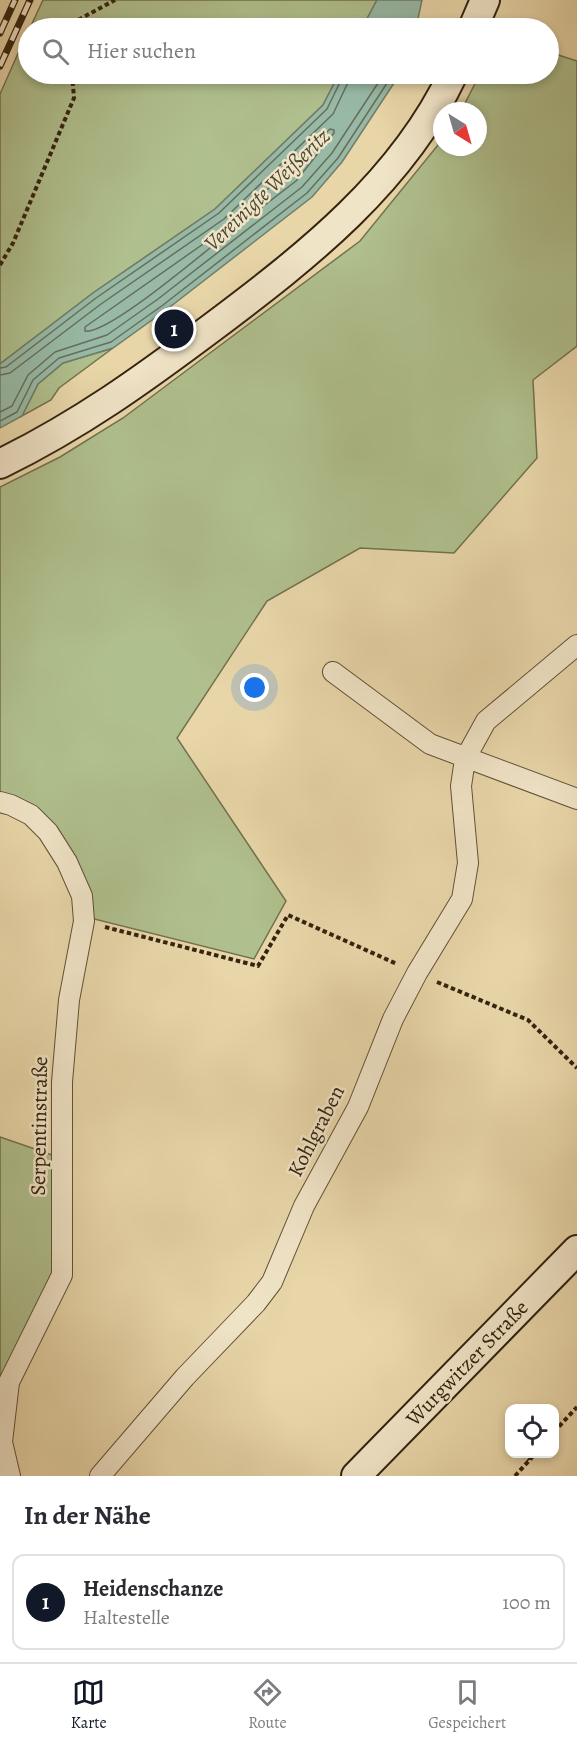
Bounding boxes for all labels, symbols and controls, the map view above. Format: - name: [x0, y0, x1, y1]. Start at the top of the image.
- search box: [18, 18, 559, 84]
- icon: search: [39, 35, 72, 68]
- text: Hier suchen: [87, 36, 196, 66]
- north arrow: [433, 102, 487, 156]
- water label: Vereinigte Weißeritz: [197, 122, 337, 258]
- pin: 1: [154, 306, 194, 352]
- your location: [240, 673, 269, 702]
- street label: Serpentinstraße: [24, 1056, 54, 1196]
- street label: Kohlgraben: [281, 1081, 351, 1181]
- street label: Wurgwitzer Straße: [399, 1294, 534, 1433]
- map controls: [505, 1404, 559, 1458]
- button: locate: [505, 1404, 559, 1458]
- text: In der Nähe: [24, 1498, 151, 1533]
- text: Heidenschanze: [83, 1574, 223, 1604]
- text: 1: [42, 1589, 49, 1616]
- text: 100 m: [502, 1589, 551, 1616]
- text: Haltestelle: [83, 1604, 170, 1631]
- tab: Karte: [71, 1676, 107, 1734]
- tab: Route: [248, 1676, 287, 1734]
- tab: Gespeichert: [428, 1676, 506, 1734]

